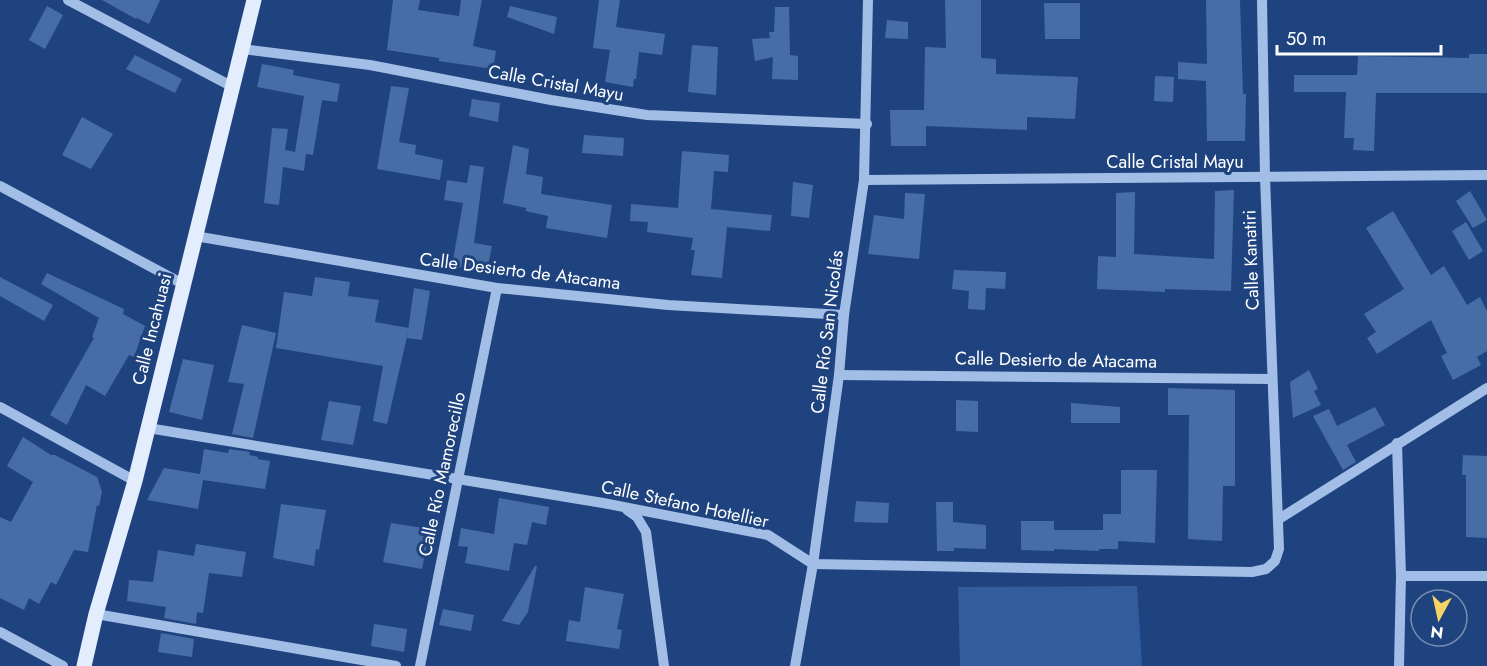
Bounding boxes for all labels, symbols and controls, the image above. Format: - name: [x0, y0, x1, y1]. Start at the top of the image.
- scale bar: [1277, 18, 1440, 56]
- text: 50 m: [1286, 26, 1326, 52]
- street label: Calle Cristal Mayu: [486, 58, 626, 108]
- street label: Calle Cristal Mayu: [1106, 149, 1244, 175]
- street label: Calle Kanatiri: [1236, 209, 1266, 311]
- street label: Calle Desierto de Atacama: [418, 246, 622, 296]
- street label: Calle Río San Nicolás: [804, 249, 850, 415]
- street label: Calle Incahuasi: [126, 270, 178, 388]
- street label: Calle Desierto de Atacama: [955, 345, 1157, 375]
- street label: Calle Río Mamorecillo: [412, 389, 472, 559]
- street label: Calle Stefano Hotellier: [599, 474, 772, 535]
- north arrow: [1409, 588, 1469, 648]
- text: N: [1429, 620, 1445, 645]

